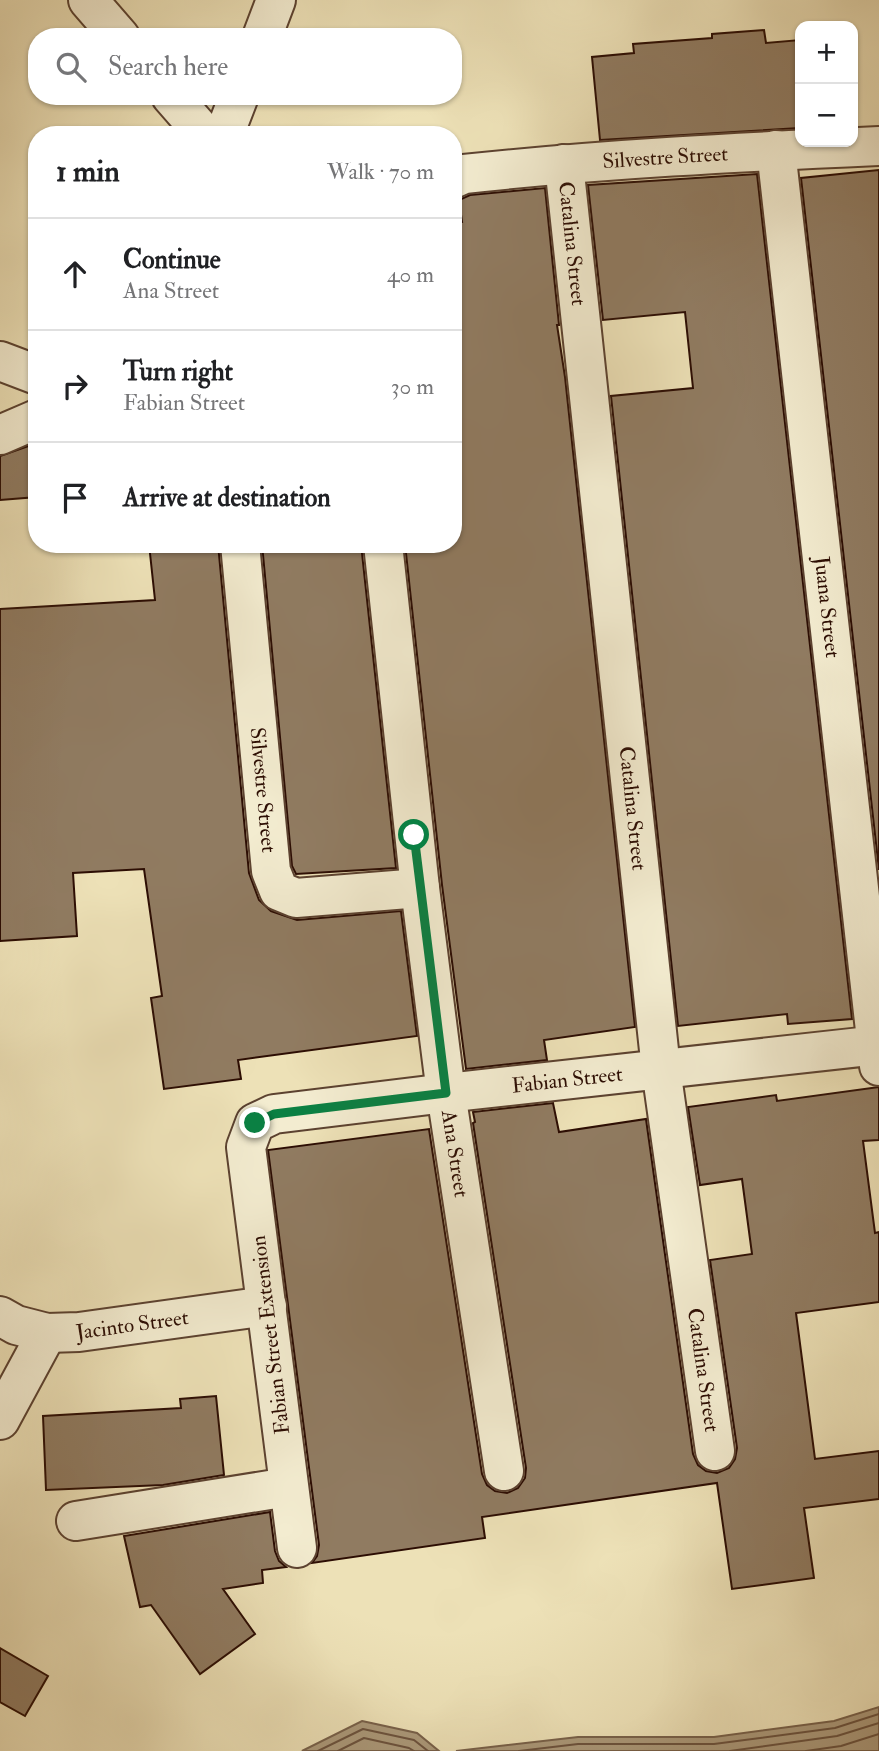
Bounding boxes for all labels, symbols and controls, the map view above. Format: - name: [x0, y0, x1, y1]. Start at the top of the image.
- map controls: [795, 21, 858, 147]
- button: +: [795, 21, 858, 84]
- search box: [28, 28, 462, 105]
- icon: search: [52, 48, 90, 86]
- text: Search here: [108, 51, 228, 83]
- button: −: [795, 84, 858, 147]
- street label: Silvestre Street: [601, 140, 729, 175]
- text: 1 min: [56, 153, 120, 190]
- text: Walk · 70 m: [327, 157, 434, 186]
- street label: Catalina Street: [552, 180, 592, 307]
- text: Continue: [123, 244, 221, 276]
- icon: ahead: [56, 255, 94, 293]
- text: 40 m: [387, 260, 434, 289]
- text: Ana Street: [123, 276, 219, 305]
- text: Turn right: [123, 356, 233, 388]
- icon: right: [56, 367, 94, 405]
- text: 30 m: [391, 372, 434, 401]
- text: Fabian Street: [123, 388, 245, 417]
- icon: arrive: [56, 479, 94, 517]
- text: Arrive at destination: [123, 482, 331, 514]
- street label: Juana Street: [808, 554, 846, 660]
- street label: Silvestre Street: [243, 726, 282, 854]
- street label: Catalina Street: [612, 745, 653, 872]
- route start: [398, 819, 429, 850]
- street label: Fabian Street: [510, 1060, 624, 1100]
- route end: [239, 1107, 270, 1138]
- street label: Ana Street: [435, 1107, 475, 1199]
- street label: Fabian Street Extension: [245, 1234, 296, 1436]
- street label: Jacinto Street: [73, 1304, 190, 1346]
- street label: Catalina Street: [681, 1306, 725, 1434]

